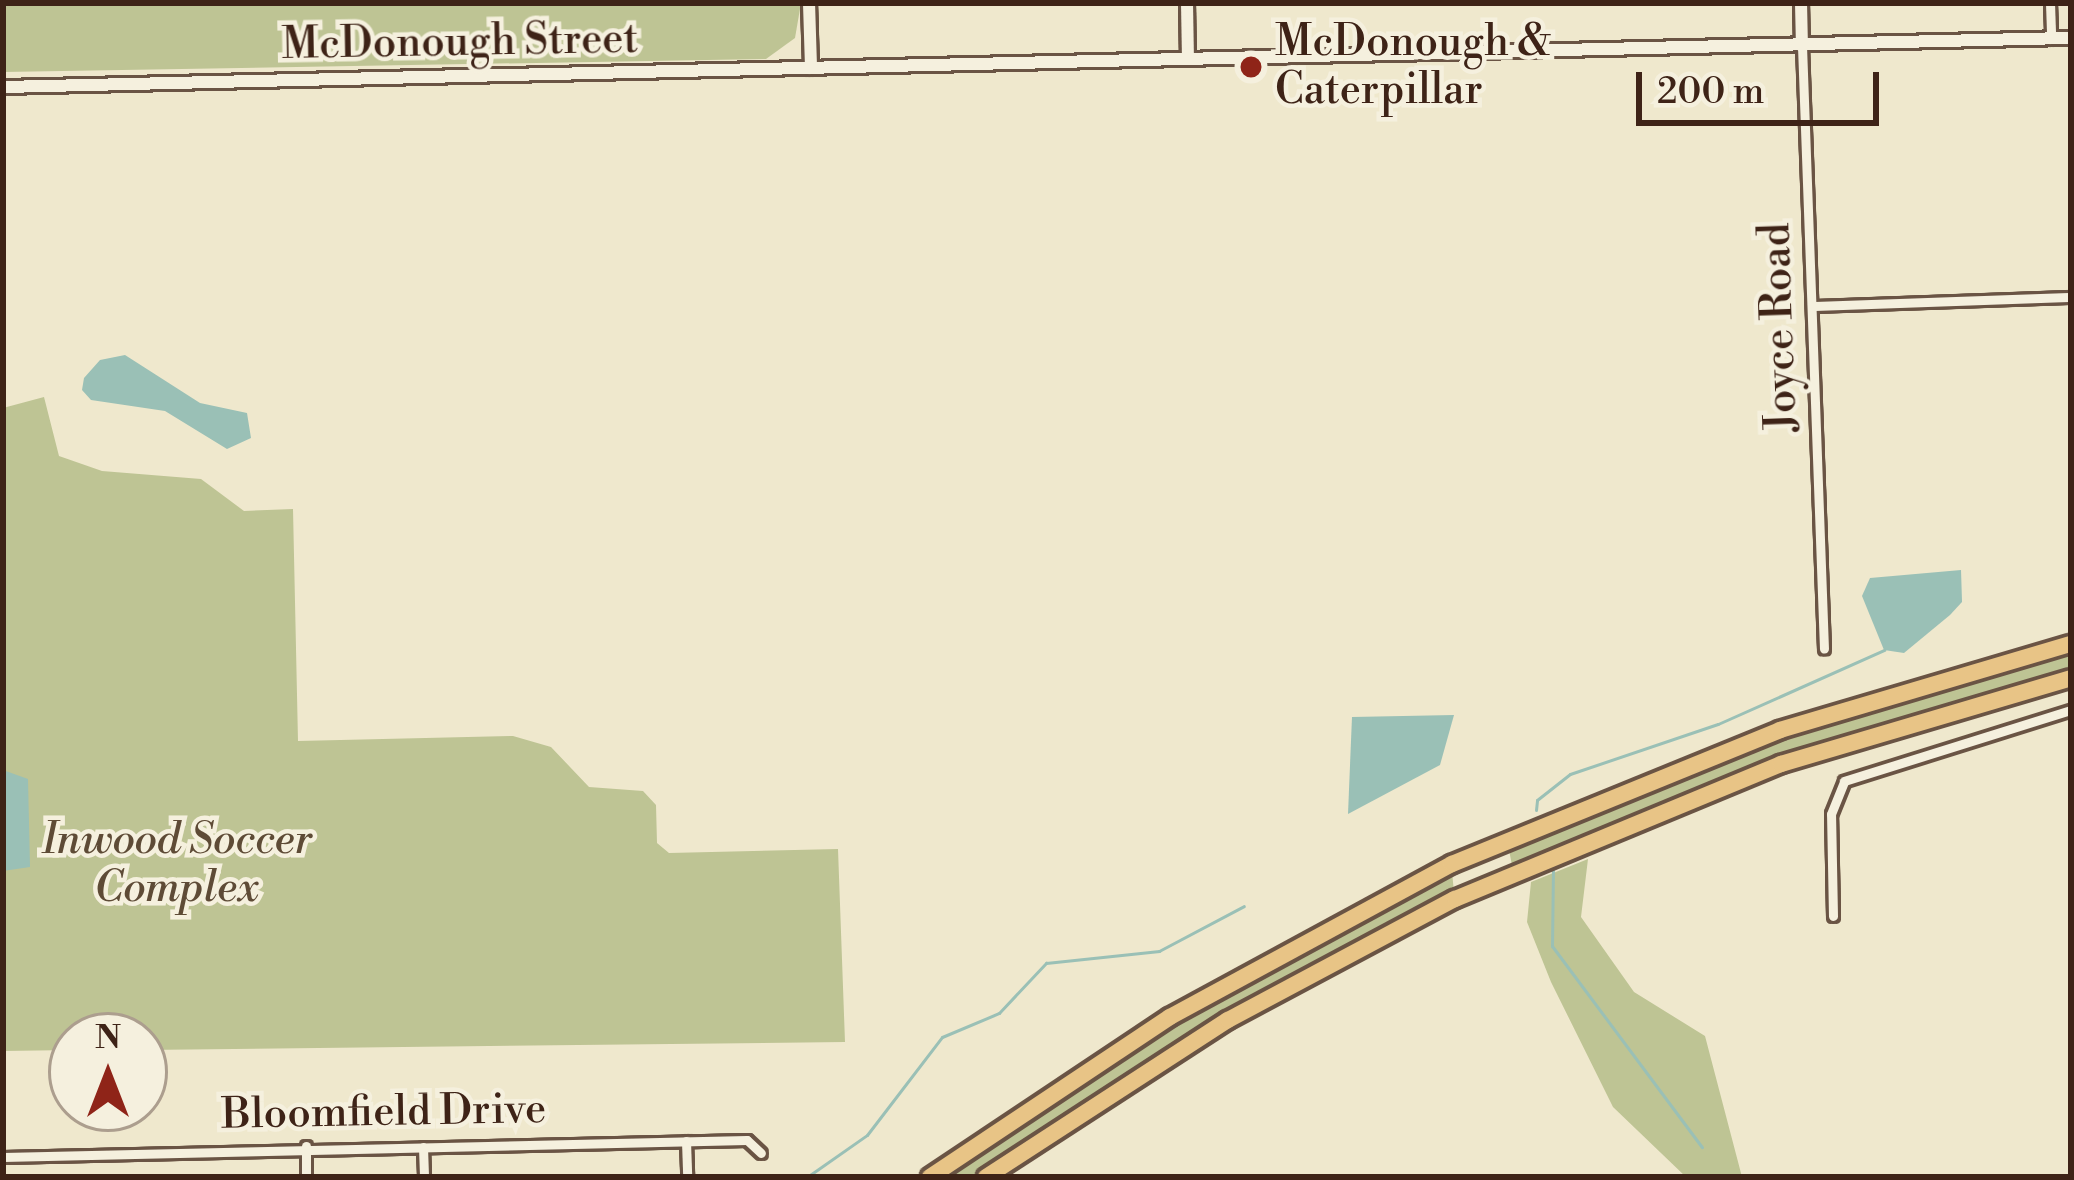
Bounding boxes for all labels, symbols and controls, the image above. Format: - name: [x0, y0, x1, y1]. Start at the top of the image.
- street label: McDonough Street: [281, 15, 639, 71]
- place label: McDonough & Caterpillar: [1275, 18, 1551, 116]
- scale bar: [1642, 48, 1885, 122]
- marker: McDonough & Caterpillar: [1238, 54, 1264, 80]
- text: 200 m: [1657, 70, 1764, 115]
- street label: Joyce Road: [1751, 222, 1809, 432]
- park label: Inwood Soccer Complex: [42, 816, 312, 914]
- north arrow: [48, 1012, 168, 1132]
- text: N: [95, 1018, 121, 1059]
- street label: Bloomfield Drive: [221, 1085, 547, 1141]

